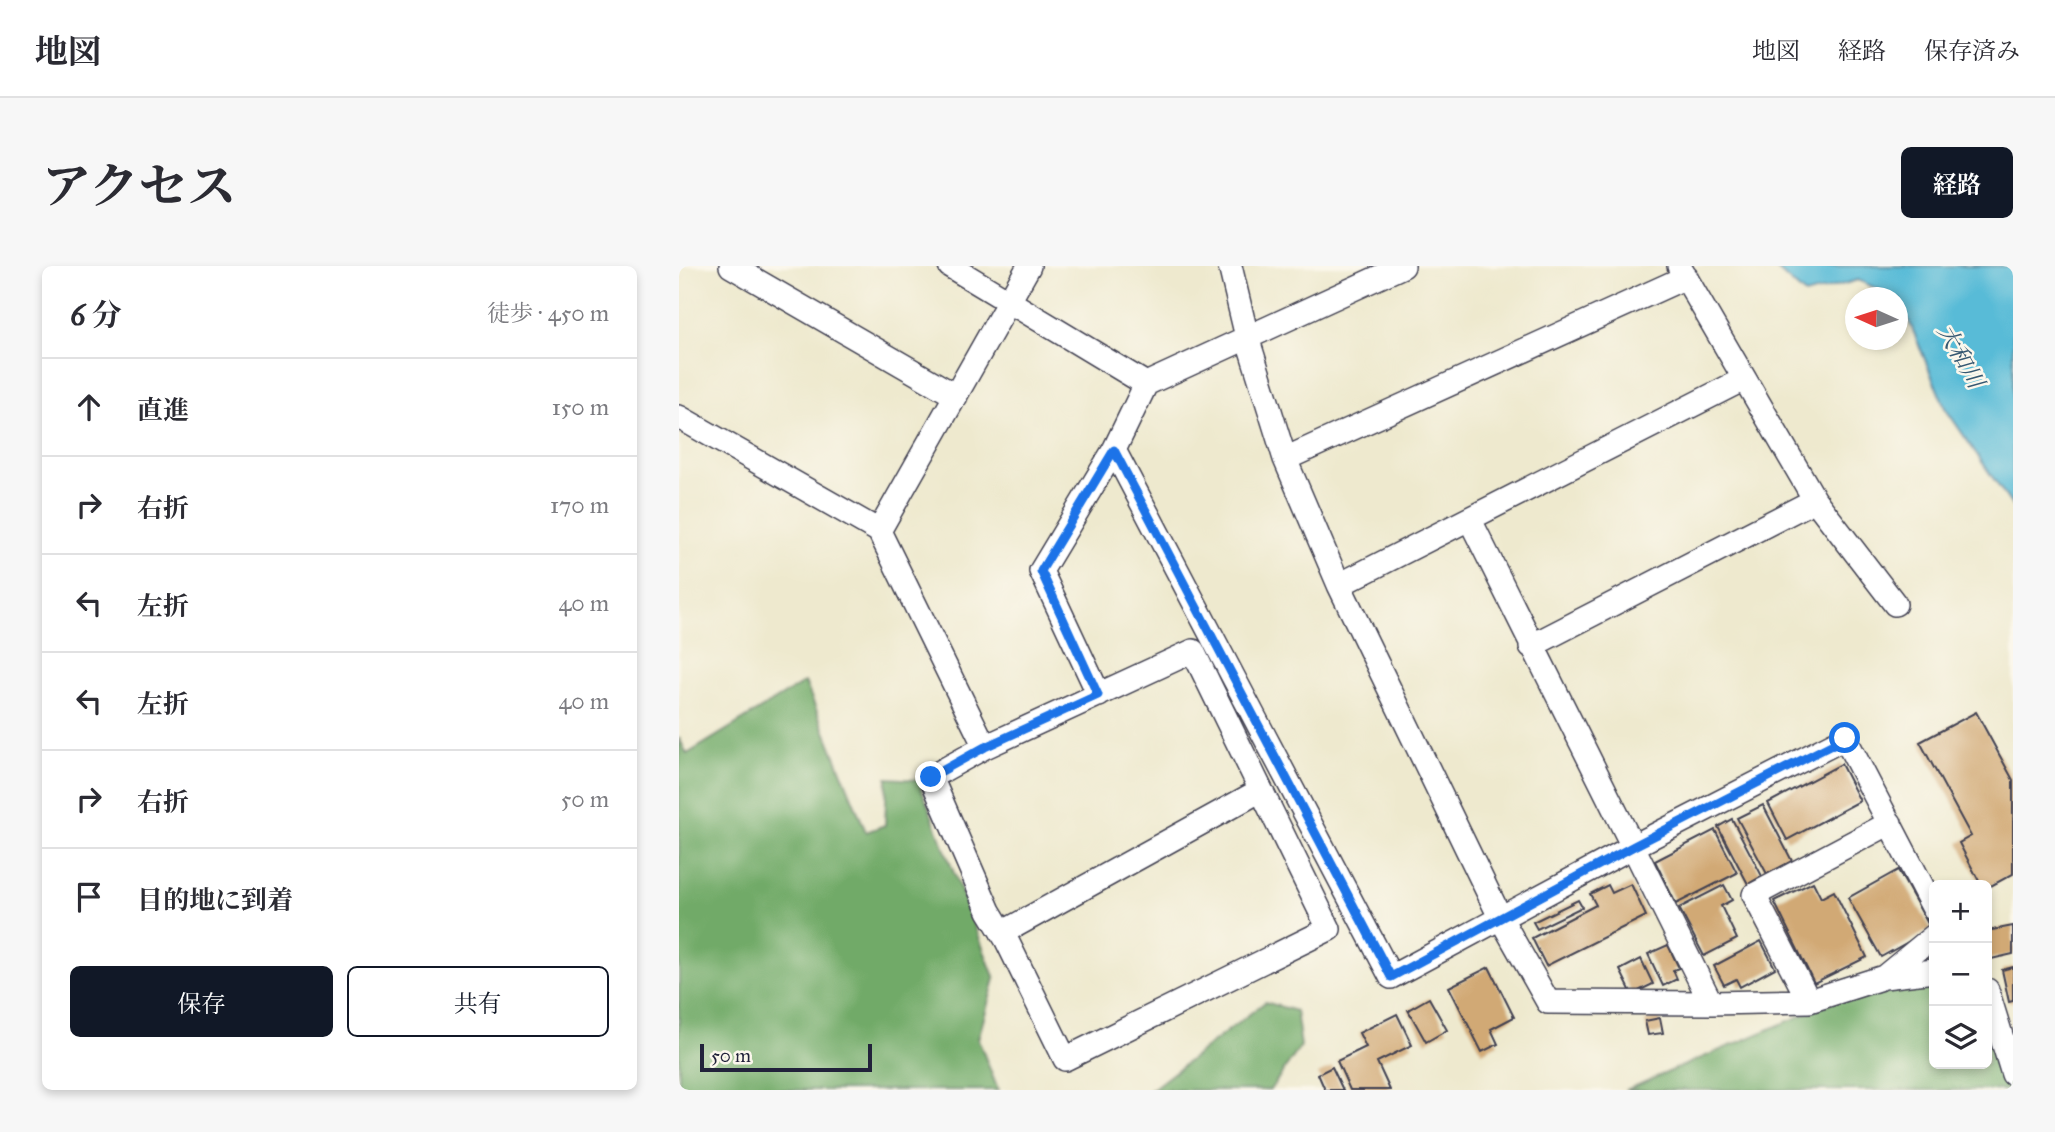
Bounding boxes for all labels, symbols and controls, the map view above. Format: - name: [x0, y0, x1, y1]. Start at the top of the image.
- text: 地図: [35, 32, 101, 72]
- text: 地図: [1752, 36, 1800, 66]
- text: 経路: [1838, 36, 1886, 66]
- text: 保存済み: [1924, 36, 2020, 66]
- button: 経路: [1901, 147, 2013, 218]
- text: アクセス: [42, 157, 237, 216]
- north arrow: [1845, 287, 1908, 350]
- text: 6 分: [70, 297, 122, 333]
- text: 徒歩 · 450 m: [487, 299, 609, 327]
- water label: 大和川: [1932, 319, 1992, 395]
- icon: ahead: [70, 388, 108, 426]
- text: 150 m: [552, 393, 609, 421]
- text: 直進: [137, 394, 189, 426]
- icon: right: [70, 486, 108, 524]
- text: 170 m: [550, 491, 609, 519]
- text: 右折: [137, 492, 189, 524]
- icon: left: [70, 584, 108, 622]
- text: 40 m: [559, 589, 609, 617]
- text: 左折: [137, 590, 189, 622]
- icon: left: [70, 682, 108, 720]
- text: 40 m: [559, 687, 609, 715]
- text: 左折: [137, 688, 189, 720]
- route start: [1829, 722, 1860, 753]
- route end: [915, 761, 946, 792]
- icon: right: [70, 780, 108, 818]
- text: 50 m: [561, 785, 609, 813]
- text: 右折: [137, 786, 189, 818]
- icon: arrive: [70, 878, 108, 916]
- map controls: [1929, 880, 1992, 1069]
- button: +: [1929, 880, 1992, 943]
- text: 目的地に到着: [137, 884, 293, 916]
- button: −: [1929, 943, 1992, 1006]
- button: 保存: [70, 966, 333, 1037]
- button: 共有: [347, 966, 609, 1037]
- button: layers: [1929, 1006, 1992, 1069]
- scale bar: [700, 1041, 871, 1073]
- text: 50 m: [711, 1044, 751, 1067]

